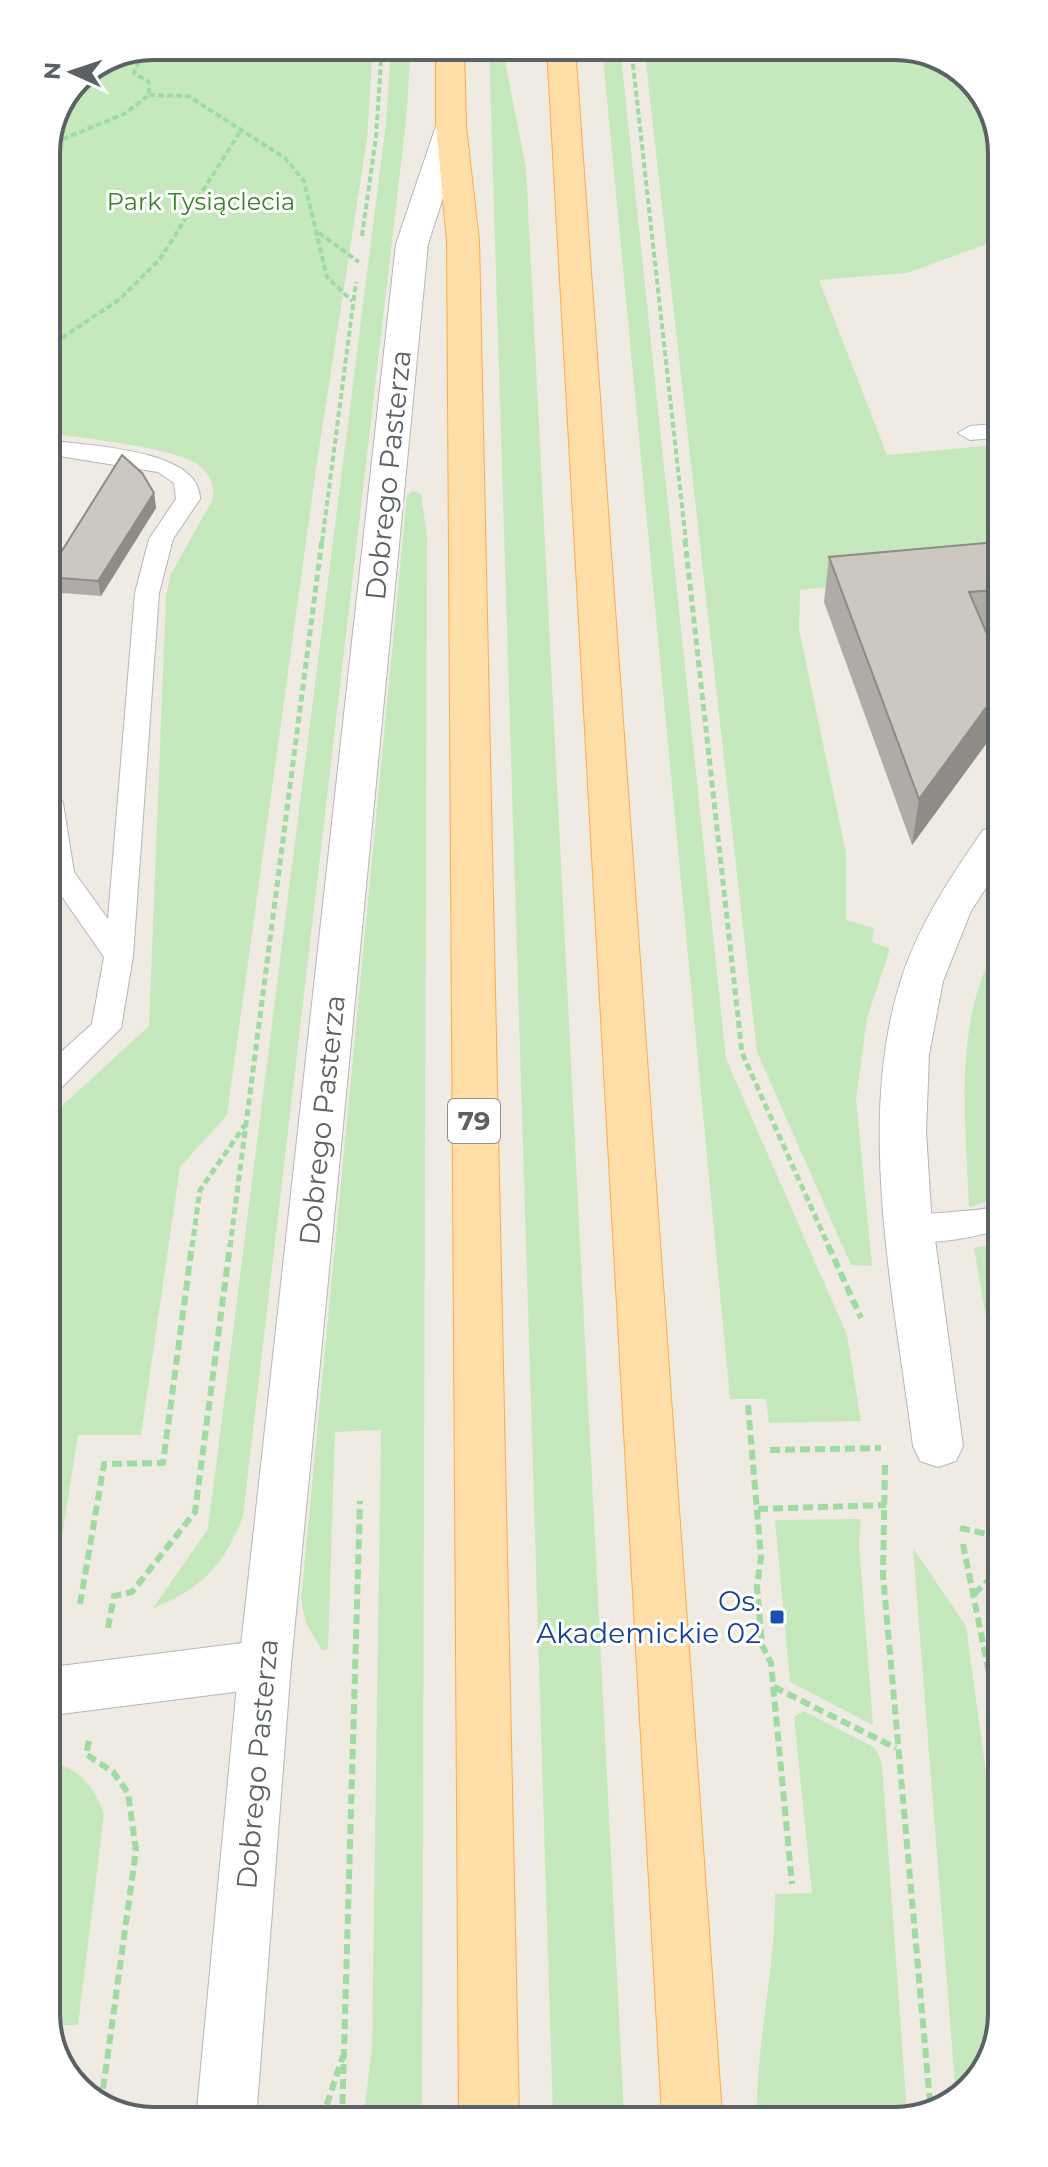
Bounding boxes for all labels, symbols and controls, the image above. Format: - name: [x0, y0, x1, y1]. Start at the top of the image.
- north arrow: [32, 32, 112, 112]
- text: N: [39, 61, 66, 81]
- park label: Park Tysiąclecia: [107, 187, 295, 216]
- street label: Dobrego Pasterza: [358, 348, 418, 602]
- street label: Dobrego Pasterza: [292, 993, 352, 1247]
- road number: 79: [448, 1099, 500, 1143]
- place label: Os. Akademickie 02: [536, 1584, 761, 1650]
- marker: Os. Akademickie 02: [768, 1608, 786, 1626]
- street label: Dobrego Pasterza: [229, 1637, 285, 1891]

